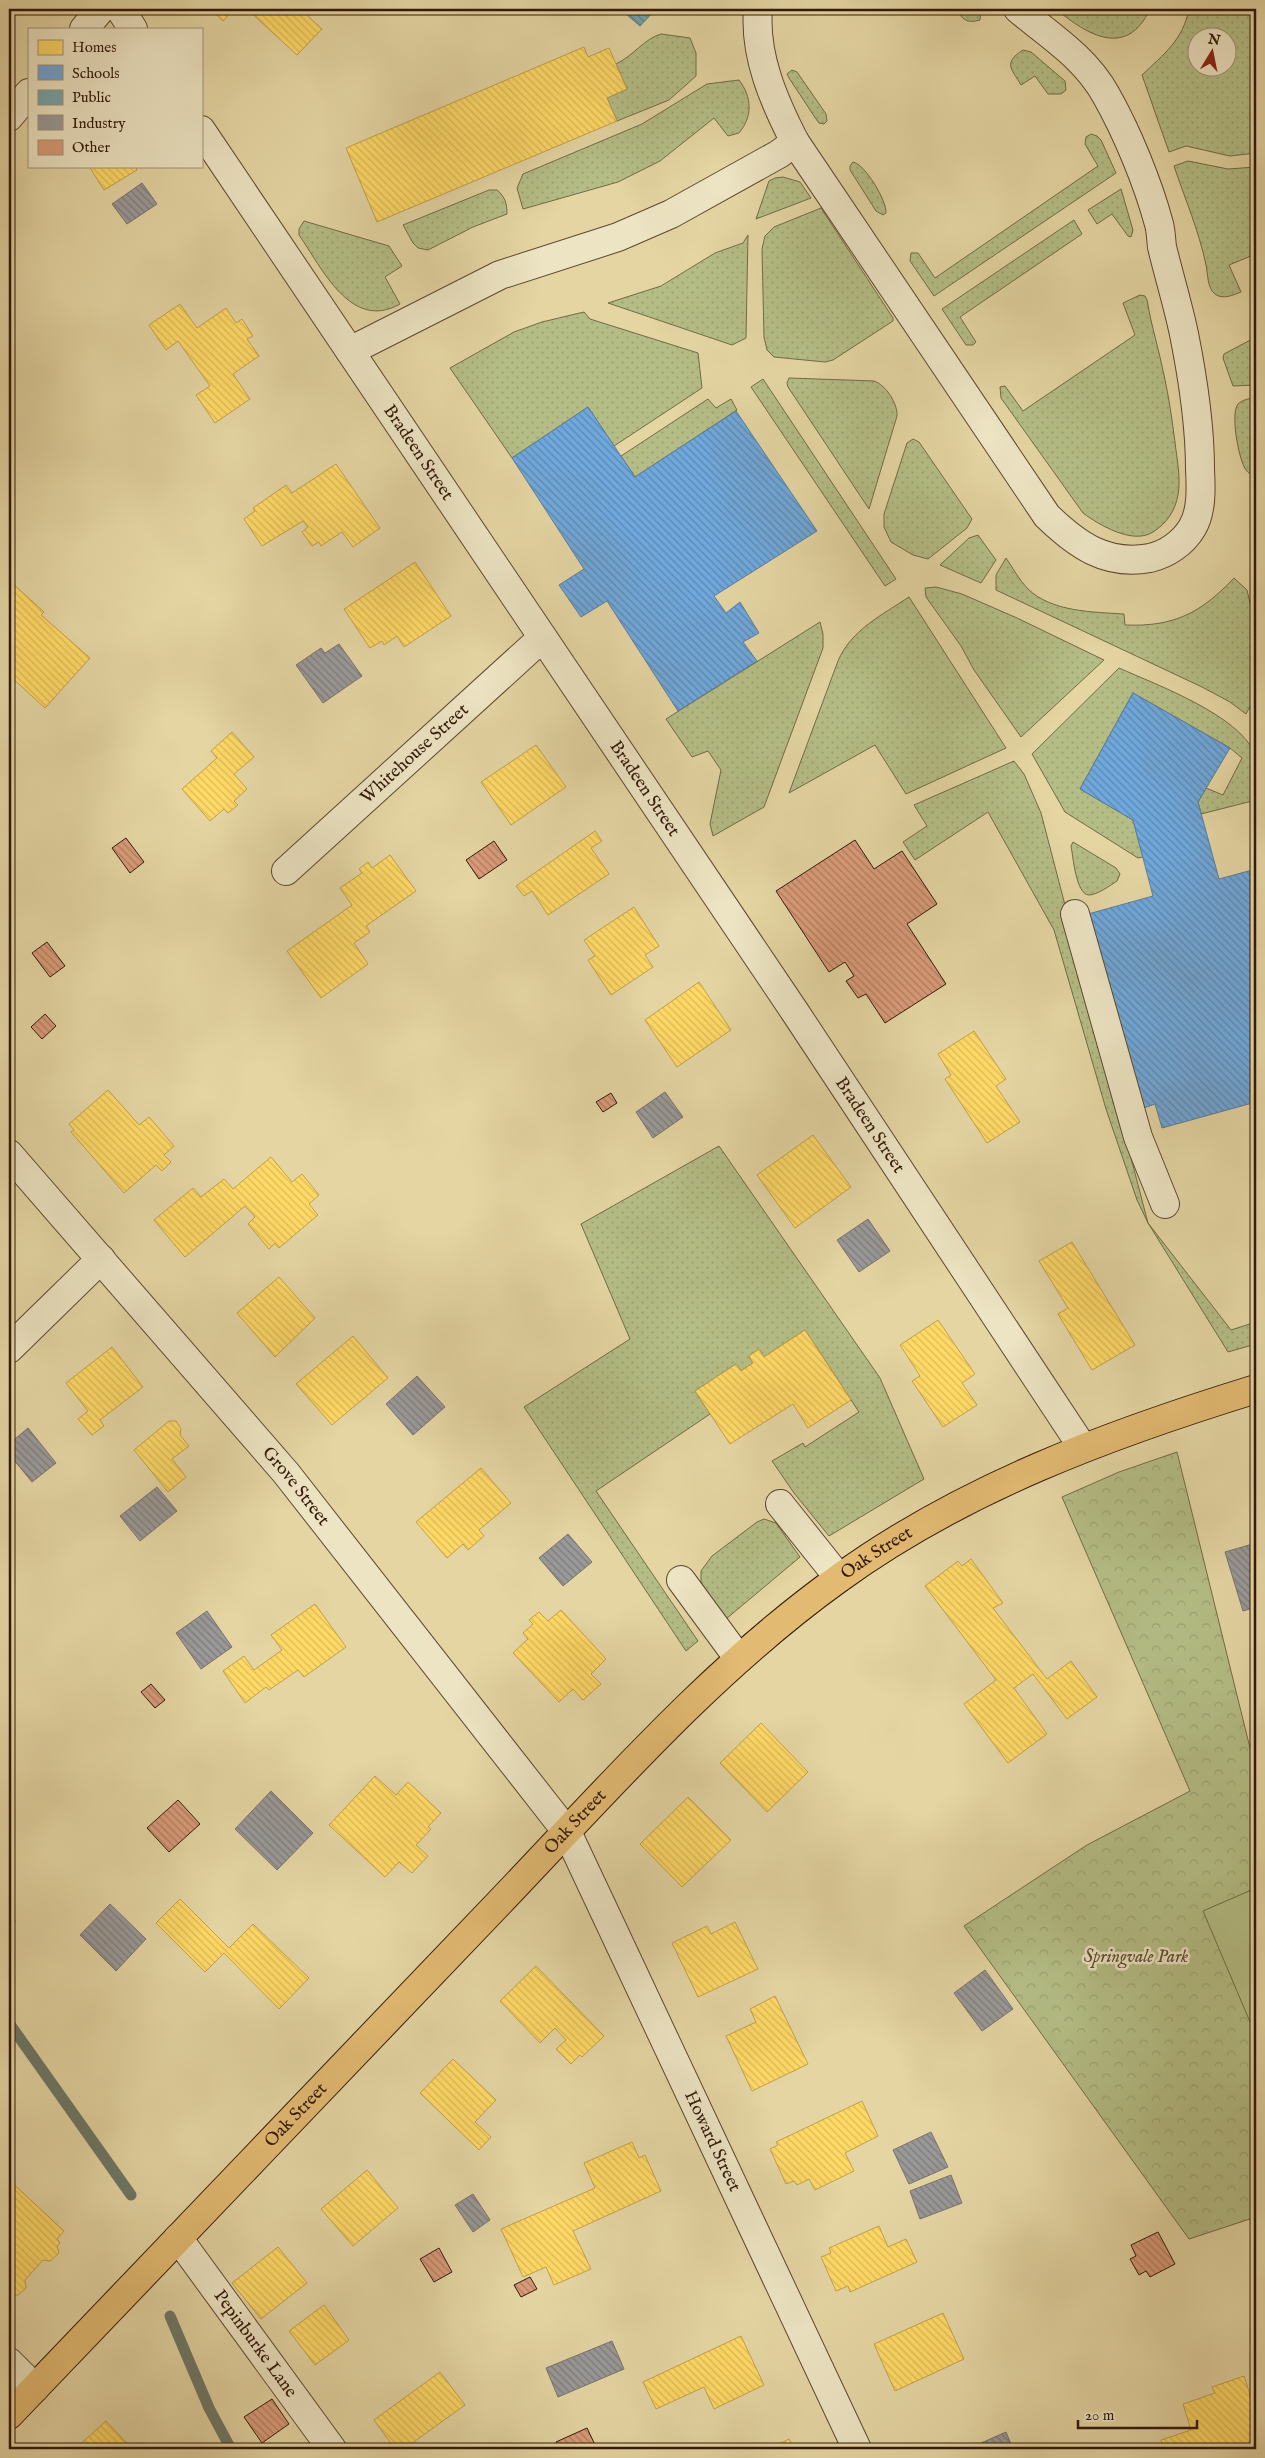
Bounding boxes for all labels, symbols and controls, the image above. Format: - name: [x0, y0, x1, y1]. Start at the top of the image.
- legend: [28, 28, 202, 168]
- north arrow: [1188, 28, 1238, 78]
- text: N: [1206, 30, 1222, 50]
- text: Homes: [72, 38, 116, 57]
- text: Schools: [72, 64, 120, 83]
- text: Public: [72, 88, 111, 107]
- text: Industry: [72, 114, 126, 133]
- text: Other: [72, 138, 110, 157]
- street label: Bradeen Street: [378, 400, 459, 505]
- street label: Whitehouse Street: [356, 699, 474, 809]
- street label: Bradeen Street: [604, 736, 685, 841]
- street label: Bradeen Street: [830, 1073, 910, 1178]
- street label: Grove Street: [257, 1442, 335, 1531]
- street label: Oak Street: [836, 1521, 917, 1585]
- street label: Oak Street: [539, 1785, 612, 1859]
- park label: Springvale Park: [1084, 1946, 1188, 1969]
- street label: Oak Street: [260, 2078, 332, 2152]
- street label: Howard Street: [679, 2087, 746, 2195]
- street label: Pepinburke Lane: [208, 2285, 302, 2402]
- scale bar: [1078, 2398, 1196, 2430]
- text: 20 m: [1085, 2406, 1115, 2425]

